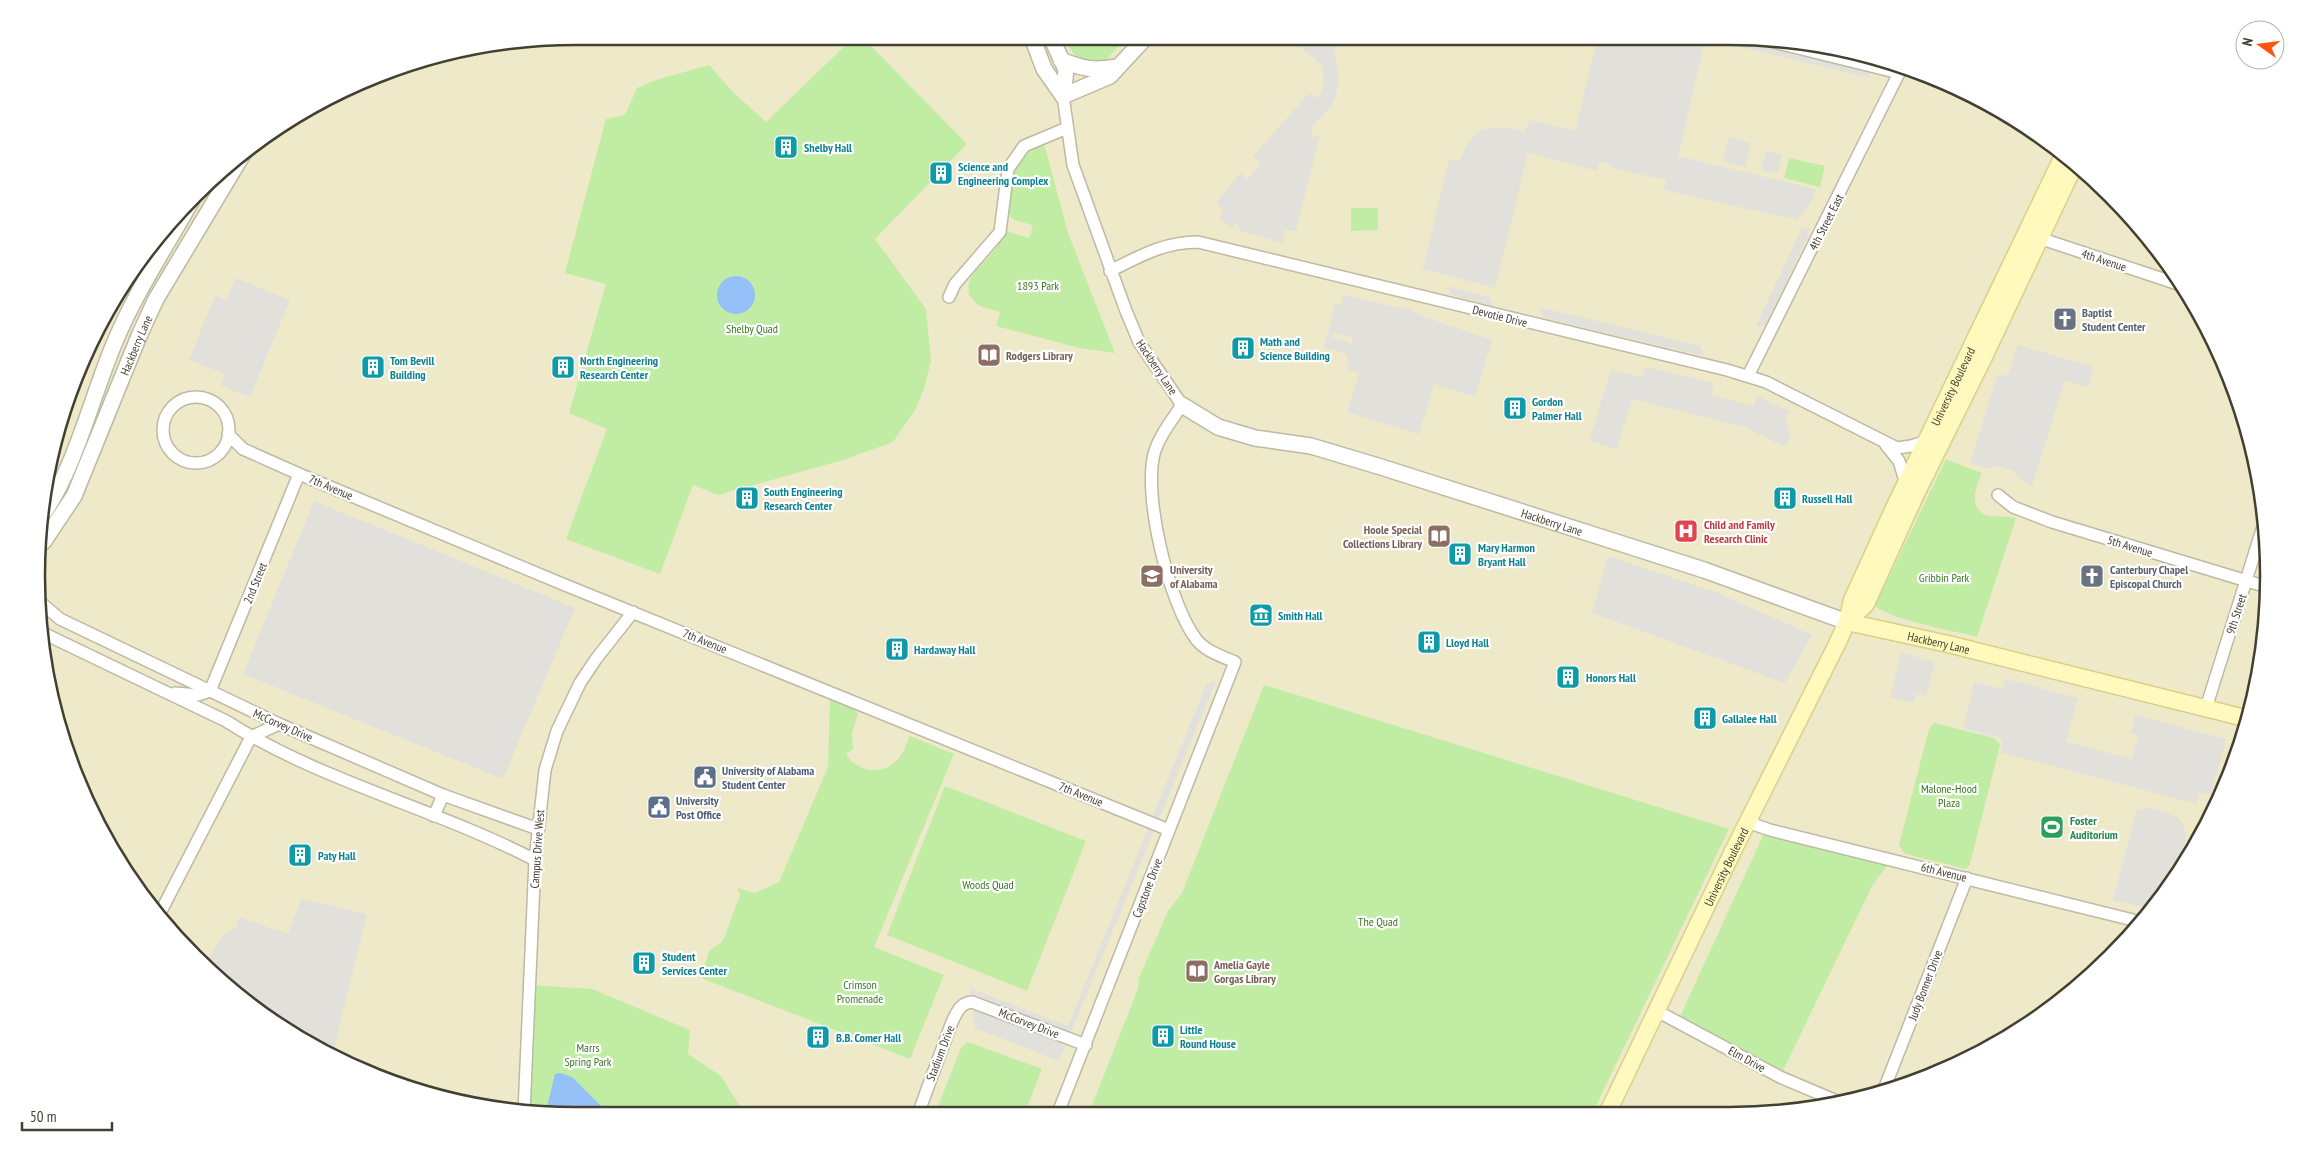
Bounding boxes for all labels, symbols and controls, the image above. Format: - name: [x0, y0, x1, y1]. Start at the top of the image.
- north arrow: [2235, 20, 2285, 70]
- text: N: [2238, 36, 2257, 48]
- building icon: Shelby Hall: [773, 134, 799, 160]
- place label: Shelby Hall: [804, 140, 852, 155]
- place label: Science and Engineering Complex: [958, 159, 1049, 188]
- building icon: Science and Engineering Complex: [928, 160, 954, 186]
- street label: 4th Street East: [1805, 191, 1847, 253]
- street label: 4th Avenue: [2080, 246, 2128, 274]
- park label: 1893 Park: [1017, 278, 1059, 293]
- street label: Devotie Drive: [1471, 302, 1529, 330]
- place label: Baptist Student Center: [2082, 305, 2146, 334]
- church icon: Baptist Student Center: [2052, 306, 2078, 332]
- street label: Hackberry Lane: [116, 313, 155, 377]
- park label: Shelby Quad: [726, 321, 778, 336]
- place label: Math and Science Building: [1260, 334, 1330, 363]
- building icon: Math and Science Building: [1230, 335, 1256, 361]
- street label: Hackberry Lane: [1133, 337, 1181, 398]
- library icon: Rodgers Library: [976, 342, 1002, 368]
- street label: University Boulevard: [1927, 345, 1978, 428]
- place label: Rodgers Library: [1006, 348, 1073, 363]
- place label: Tom Bevill Building: [390, 353, 434, 382]
- place label: North Engineering Research Center: [580, 353, 658, 382]
- building icon: Tom Bevill Building: [360, 354, 386, 380]
- building icon: North Engineering Research Center: [550, 354, 576, 380]
- place label: Gordon Palmer Hall: [1532, 394, 1582, 423]
- building icon: Gordon Palmer Hall: [1502, 395, 1528, 421]
- street label: 7th Avenue: [307, 471, 355, 503]
- place label: South Engineering Research Center: [764, 484, 842, 513]
- building icon: South Engineering Research Center: [734, 485, 760, 511]
- building icon: Russell Hall: [1772, 485, 1798, 511]
- place label: Russell Hall: [1802, 491, 1852, 506]
- street label: Hackberry Lane: [1520, 505, 1585, 538]
- place label: Child and Family Research Clinic: [1704, 517, 1775, 546]
- hospital icon: Child and Family Research Clinic: [1673, 518, 1699, 544]
- place label: Hoole Special Collections Library: [1343, 522, 1422, 551]
- library icon: Hoole Special Collections Library: [1426, 523, 1452, 549]
- street label: 5th Avenue: [2106, 532, 2154, 560]
- place label: Mary Harmon Bryant Hall: [1478, 540, 1535, 569]
- building icon: Mary Harmon Bryant Hall: [1447, 541, 1473, 567]
- street label: 2nd Street: [240, 559, 270, 606]
- place label: University of Alabama: [1170, 562, 1218, 591]
- place label: Canterbury Chapel Episcopal Church: [2110, 562, 2188, 591]
- school or university icon: University of Alabama: [1139, 563, 1165, 589]
- church icon: Canterbury Chapel Episcopal Church: [2079, 563, 2105, 589]
- park label: Gribbin Park: [1919, 570, 1970, 585]
- street label: 9th Street: [2222, 591, 2250, 636]
- museum icon: Smith Hall: [1248, 602, 1274, 628]
- place label: Smith Hall: [1278, 608, 1323, 623]
- street label: 7th Avenue: [681, 625, 729, 657]
- street label: Hackberry Lane: [1906, 628, 1972, 657]
- building icon: Lloyd Hall: [1416, 629, 1442, 655]
- place label: Lloyd Hall: [1446, 635, 1489, 650]
- building icon: Hardaway Hall: [884, 636, 910, 662]
- place label: Hardaway Hall: [914, 642, 975, 657]
- building icon: Honors Hall: [1555, 664, 1581, 690]
- place label: Honors Hall: [1586, 670, 1636, 685]
- street label: McCorvey Drive: [251, 705, 315, 745]
- building icon: Gallalee Hall: [1692, 705, 1718, 731]
- place label: Gallalee Hall: [1722, 711, 1777, 726]
- place label: University of Alabama Student Center: [722, 763, 814, 792]
- public building icon: University of Alabama Student Center: [692, 764, 718, 790]
- street label: 7th Avenue: [1057, 778, 1105, 810]
- park label: Malone-Hood Plaza: [1921, 781, 1977, 810]
- place label: University Post Office: [676, 793, 721, 822]
- public building icon: University Post Office: [646, 794, 672, 820]
- street label: Campus Drive West: [527, 808, 547, 889]
- place label: Foster Auditorium: [2069, 813, 2118, 842]
- sports icon: Foster Auditorium: [2039, 814, 2065, 840]
- street label: University Boulevard: [1700, 825, 1751, 908]
- building icon: Paty Hall: [287, 842, 313, 868]
- place label: Paty Hall: [318, 848, 356, 863]
- street label: Capstone Drive: [1129, 856, 1165, 920]
- street label: 6th Avenue: [1920, 859, 1968, 885]
- park label: Woods Quad: [962, 877, 1014, 892]
- park label: The Quad: [1358, 914, 1398, 929]
- street label: Judy Bonner Drive: [1904, 948, 1945, 1023]
- place label: Student Services Center: [662, 949, 727, 978]
- building icon: Student Services Center: [631, 950, 657, 976]
- place label: Amelia Gayle Gorgas Library: [1213, 957, 1276, 986]
- library icon: Amelia Gayle Gorgas Library: [1184, 958, 1210, 984]
- park label: Crimson Promenade: [837, 977, 883, 1006]
- street label: McCorvey Drive: [997, 1005, 1061, 1041]
- place label: Little Round House: [1180, 1022, 1236, 1051]
- street label: Stadium Drive: [923, 1023, 957, 1083]
- building icon: Little Round House: [1150, 1023, 1176, 1049]
- building icon: B.B. Comer Hall: [805, 1024, 831, 1050]
- place label: B.B. Comer Hall: [836, 1030, 901, 1045]
- park label: Marrs Spring Park: [564, 1040, 612, 1069]
- street label: Elm Drive: [1726, 1043, 1768, 1075]
- scale bar: [22, 1100, 112, 1132]
- text: 50 m: [30, 1107, 56, 1126]

